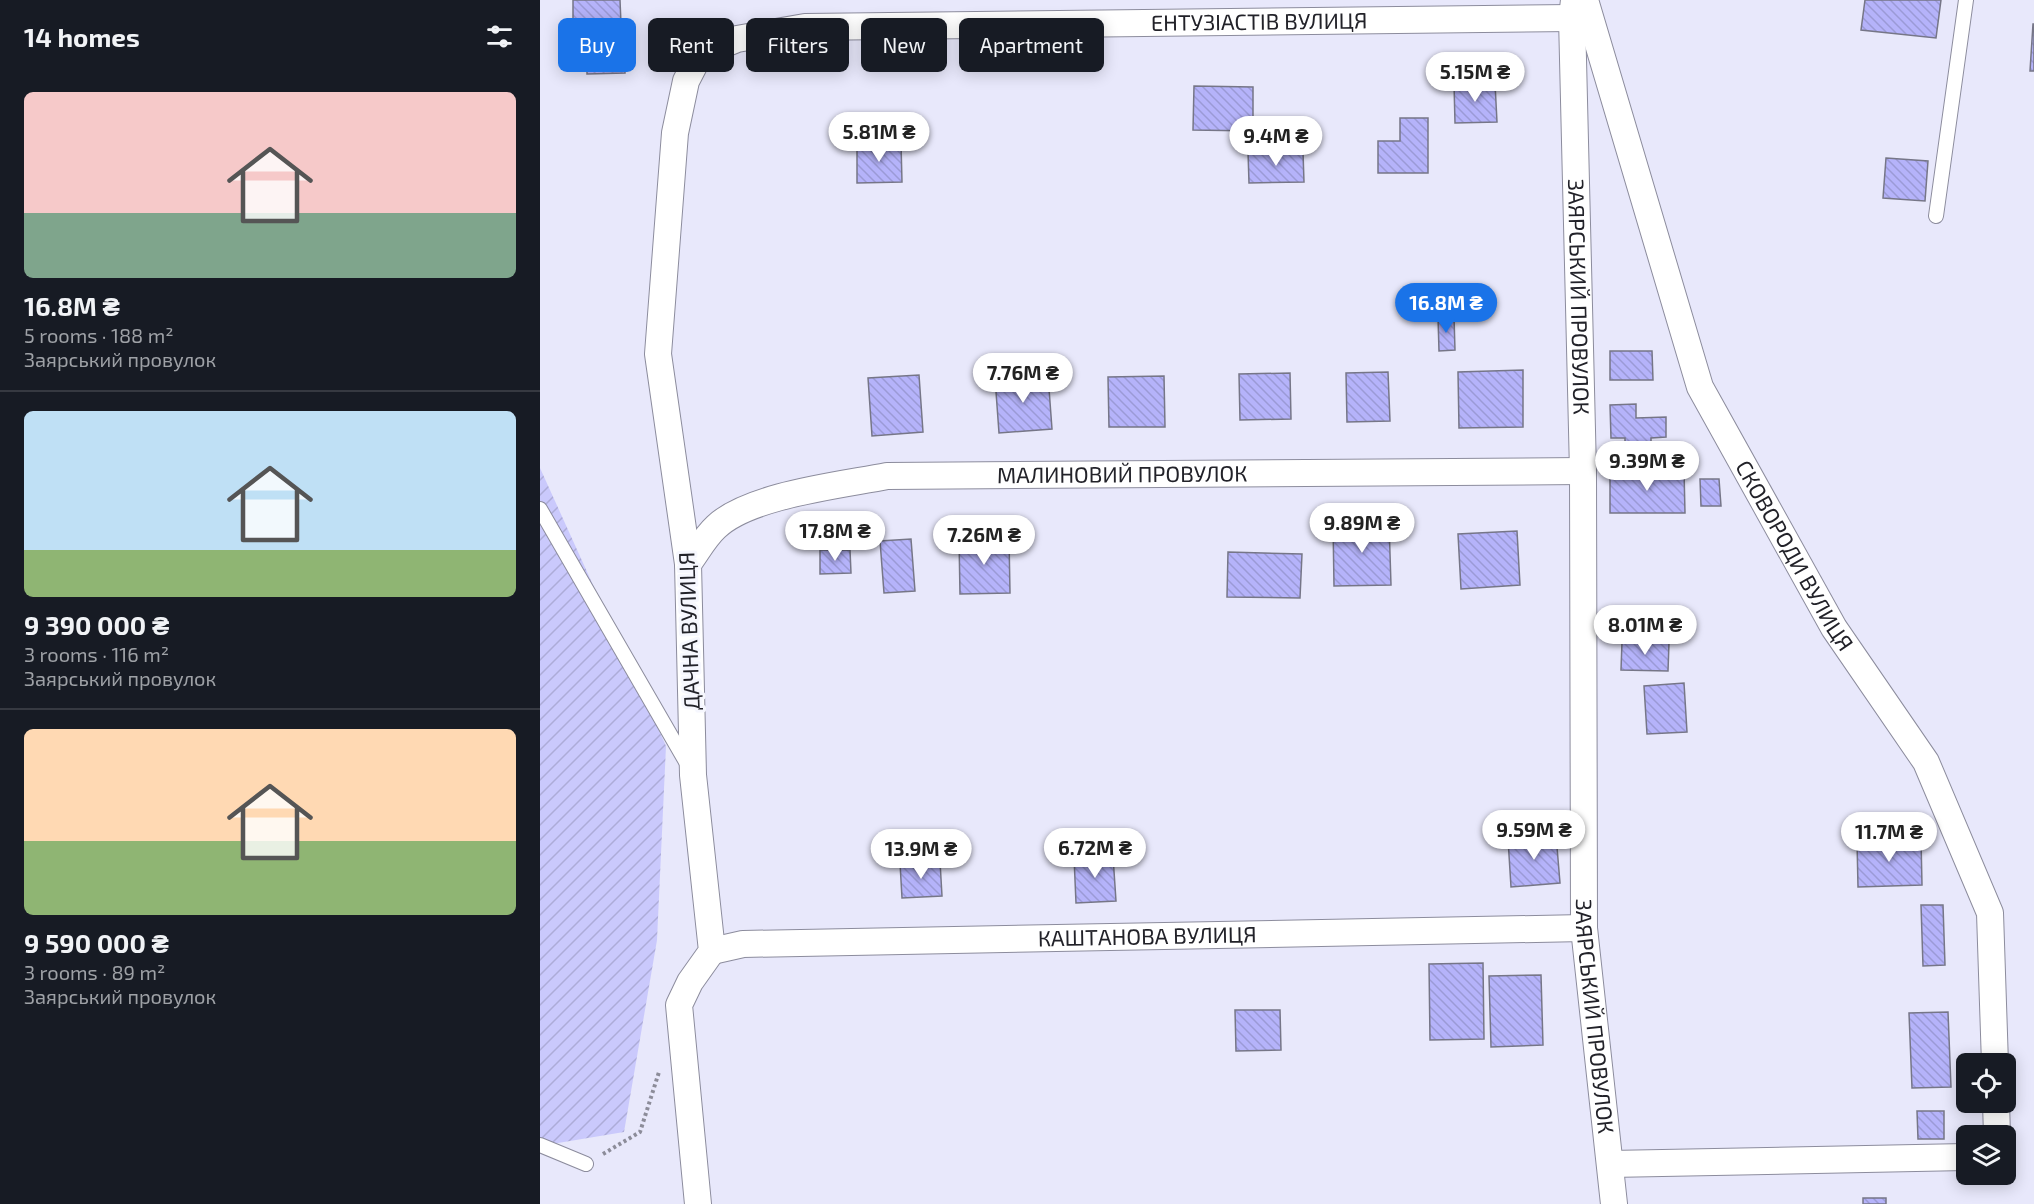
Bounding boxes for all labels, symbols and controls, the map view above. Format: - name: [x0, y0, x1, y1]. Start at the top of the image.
- street label: ЕНТУЗІАСТІВ ВУЛИЦЯ: [1151, 6, 1368, 35]
- chip: Buy: [558, 18, 636, 72]
- chip: Rent: [648, 18, 734, 72]
- chip: Filters: [746, 18, 849, 72]
- chip: New: [861, 18, 947, 72]
- chip: Apartment: [959, 18, 1104, 72]
- icon: filters: [483, 20, 516, 53]
- text: 14 homes: [24, 21, 140, 52]
- pin: 5.15M ₴: [1420, 52, 1530, 103]
- text: 5.15M ₴: [1440, 59, 1510, 83]
- pin: 5.81M ₴: [824, 112, 934, 163]
- pin: 9.4M ₴: [1227, 116, 1325, 167]
- text: 5.81M ₴: [843, 119, 915, 143]
- text: 9.4M ₴: [1243, 123, 1309, 147]
- icon: home: [216, 131, 324, 239]
- street label: ЗАЯРСЬКИЙ ПРОВУЛОК: [1564, 178, 1596, 415]
- pin: 16.8M ₴: [1391, 283, 1501, 334]
- text: 16.8M ₴: [24, 290, 120, 321]
- text: 16.8M ₴: [1409, 290, 1483, 314]
- text: 5 rooms · 188 m²: [24, 323, 173, 347]
- text: Заярський провулок: [24, 347, 216, 371]
- pin: 7.76M ₴: [968, 353, 1078, 404]
- text: 7.76M ₴: [987, 360, 1059, 384]
- pin: 9.39M ₴: [1592, 441, 1702, 492]
- text: 9.39M ₴: [1609, 448, 1685, 472]
- icon: home: [216, 450, 324, 558]
- street label: СКОВОРОДИ ВУЛИЦЯ: [1731, 455, 1860, 655]
- street label: МАЛИНОВИЙ ПРОВУЛОК: [997, 459, 1248, 487]
- pin: 9.89M ₴: [1307, 503, 1417, 554]
- text: 9.89M ₴: [1324, 510, 1400, 534]
- pin: 17.8M ₴: [780, 511, 890, 562]
- pin: 7.26M ₴: [929, 515, 1039, 566]
- text: 17.8M ₴: [799, 518, 871, 542]
- text: 7.26M ₴: [947, 522, 1021, 546]
- street label: ДАЧНА ВУЛИЦЯ: [672, 551, 704, 711]
- pin: 8.01M ₴: [1590, 605, 1700, 656]
- text: 9 390 000 ₴: [24, 609, 169, 640]
- text: 8.01M ₴: [1608, 612, 1682, 636]
- text: 3 rooms · 116 m²: [24, 642, 169, 666]
- text: Заярський провулок: [24, 666, 216, 690]
- icon: home: [216, 768, 324, 876]
- pin: 9.59M ₴: [1479, 810, 1589, 861]
- pin: 11.7M ₴: [1834, 812, 1944, 863]
- text: 9.59M ₴: [1496, 817, 1572, 841]
- text: 11.7M ₴: [1855, 819, 1923, 843]
- pin: 6.72M ₴: [1040, 828, 1150, 879]
- pin: 13.9M ₴: [866, 829, 976, 880]
- text: 6.72M ₴: [1058, 835, 1132, 859]
- text: 13.9M ₴: [885, 836, 957, 860]
- street label: ЗАЯРСЬКИЙ ПРОВУЛОК: [1572, 899, 1620, 1135]
- street label: КАШТАНОВА ВУЛИЦЯ: [1038, 920, 1257, 950]
- text: 9 590 000 ₴: [24, 927, 169, 958]
- text: 3 rooms · 89 m²: [24, 960, 165, 984]
- text: Заярський провулок: [24, 984, 216, 1008]
- map controls: [1956, 1053, 2016, 1185]
- button: locate: [1956, 1053, 2016, 1113]
- button: layers: [1956, 1125, 2016, 1185]

